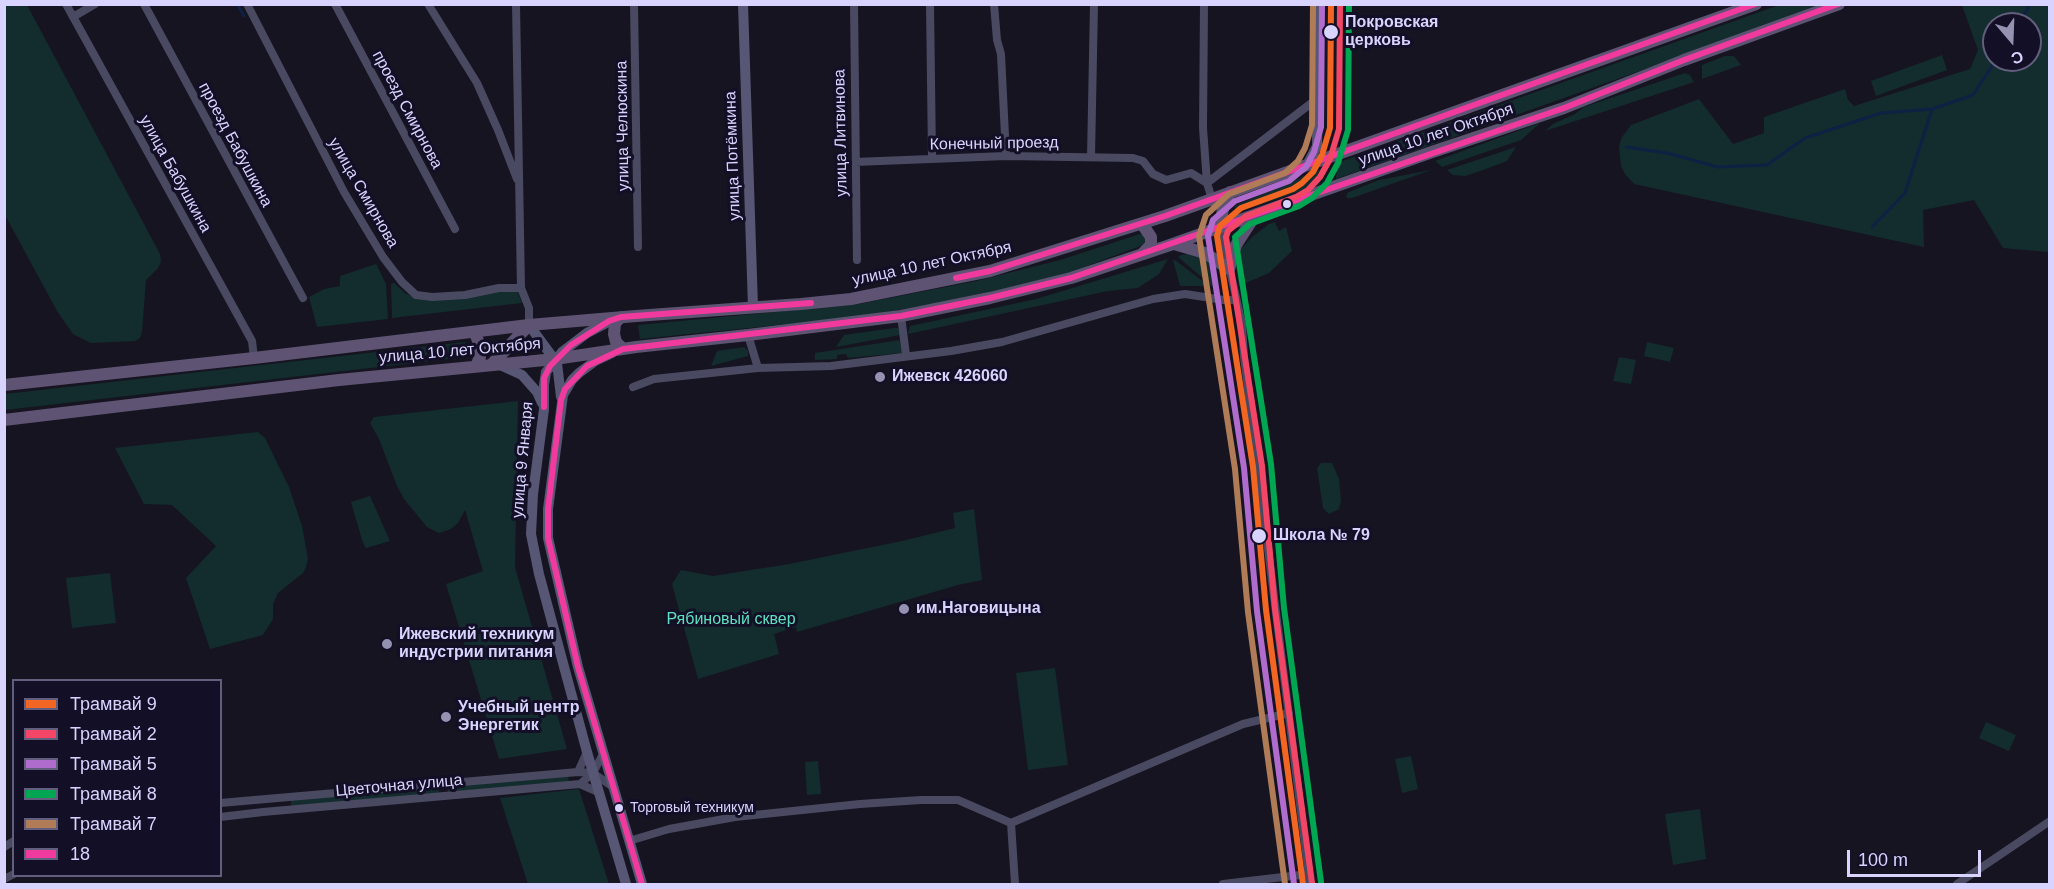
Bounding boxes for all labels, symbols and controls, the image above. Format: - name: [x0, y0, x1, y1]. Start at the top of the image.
- north arrow: [1982, 12, 2042, 72]
- place label: Покровская церковь: [1345, 13, 1438, 51]
- marker: Покровская церковь: [1322, 23, 1340, 41]
- street label: проезд Смирнова: [368, 48, 446, 172]
- text: С: [2009, 48, 2026, 68]
- street label: улица Челюскина: [612, 61, 634, 191]
- street label: улица Литвинова: [830, 69, 852, 197]
- street label: проезд Бабушкина: [194, 79, 276, 211]
- street label: улица Потёмкина: [721, 91, 745, 221]
- street label: улица 10 лет Октября: [1356, 100, 1516, 170]
- street label: улица Бабушкина: [135, 112, 215, 236]
- street label: Конечный проезд: [929, 133, 1059, 155]
- street label: улица Смирнова: [324, 135, 402, 251]
- unlabelled marker: [1281, 198, 1293, 210]
- street label: улица 10 лет Октября: [851, 238, 1013, 290]
- street label: улица 10 лет Октября: [378, 334, 542, 368]
- place label: Ижевск 426060: [892, 367, 1008, 387]
- marker: Ижевск 426060: [873, 370, 887, 384]
- street label: улица 9 Января: [508, 401, 538, 519]
- place label: Школа № 79: [1273, 526, 1370, 546]
- marker: Школа № 79: [1250, 527, 1268, 545]
- place label: им.Наговицына: [916, 599, 1041, 619]
- marker: им.Наговицына: [897, 602, 911, 616]
- park label: Рябиновый сквер: [666, 610, 796, 630]
- place label: Ижевский техникум индустрии питания: [399, 625, 554, 663]
- marker: Ижевский техникум индустрии питания: [380, 637, 394, 651]
- legend: [12, 679, 222, 877]
- text: Трамвай 9: [70, 694, 157, 714]
- place label: Учебный центр Энергетик: [458, 698, 579, 736]
- marker: Учебный центр Энергетик: [439, 710, 453, 724]
- text: Трамвай 2: [70, 724, 157, 744]
- text: Трамвай 5: [70, 754, 157, 774]
- street label: Цветочная улица: [335, 771, 463, 801]
- text: Трамвай 8: [70, 784, 157, 804]
- place label: Торговый техникум: [630, 800, 754, 816]
- marker: Торговый техникум: [613, 802, 625, 814]
- text: Трамвай 7: [70, 814, 157, 834]
- scale bar: [1850, 838, 1984, 876]
- text: 18: [70, 844, 90, 864]
- text: 100 m: [1858, 850, 1908, 870]

